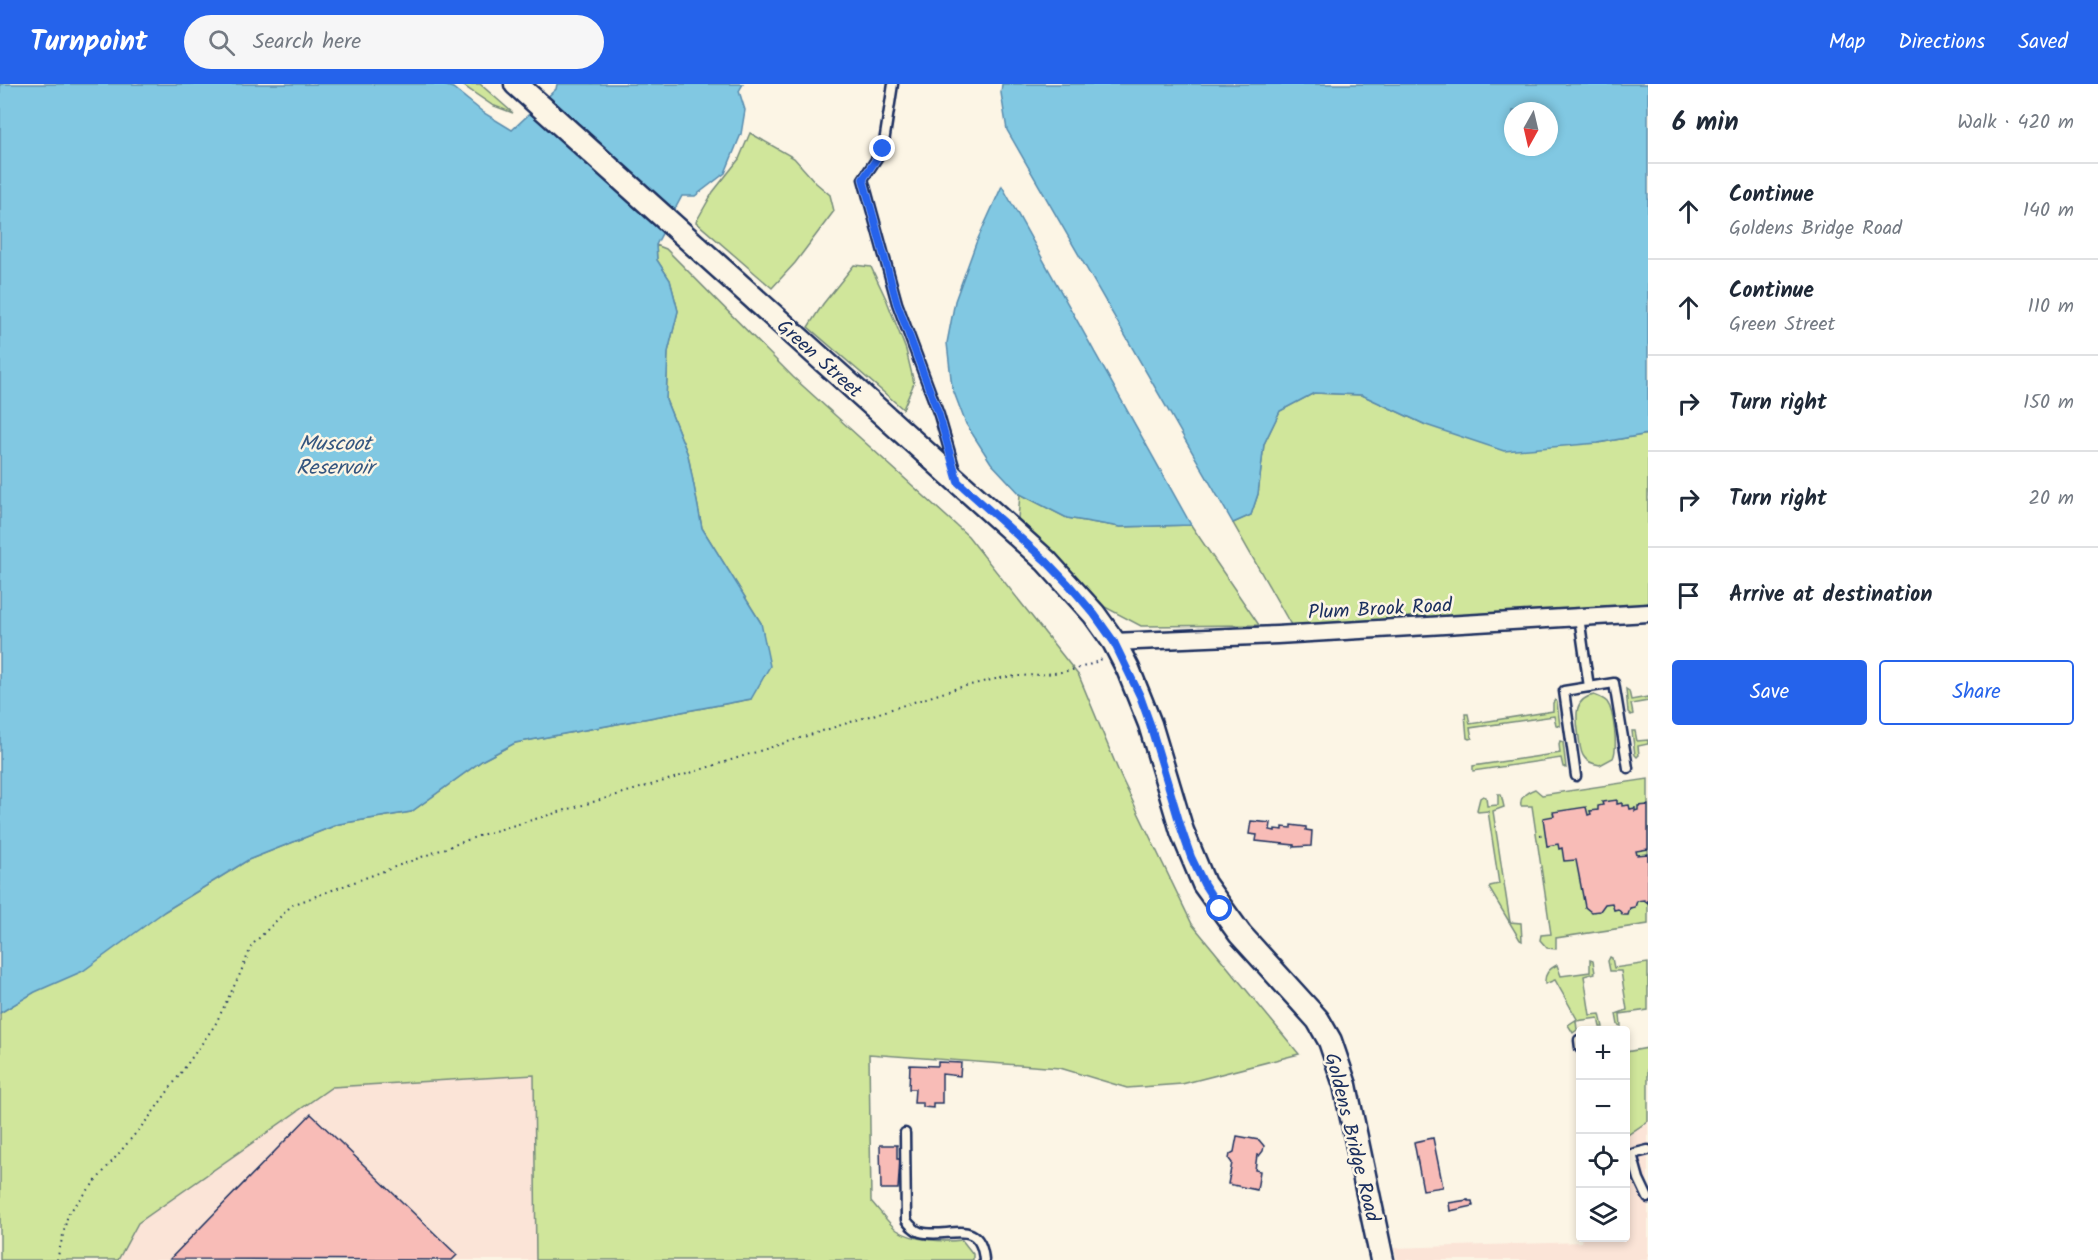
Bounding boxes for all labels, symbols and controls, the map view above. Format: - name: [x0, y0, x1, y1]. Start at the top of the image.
- search box: [184, 15, 604, 69]
- text: Turnpoint: [30, 20, 148, 65]
- text: Search here: [253, 25, 361, 60]
- icon: search: [205, 26, 238, 59]
- text: Map: [1829, 26, 1865, 59]
- text: Directions: [1898, 26, 1985, 59]
- text: Saved: [2018, 26, 2068, 59]
- north arrow: [1504, 102, 1558, 156]
- text: 6 min: [1672, 102, 1739, 144]
- text: Walk · 420 m: [1957, 107, 2074, 139]
- route end: [869, 135, 895, 161]
- text: Continue: [1729, 178, 1814, 213]
- icon: ahead: [1672, 195, 1705, 228]
- text: 140 m: [2023, 195, 2074, 227]
- text: Goldens Bridge Road: [1729, 213, 1902, 245]
- text: Continue: [1729, 274, 1814, 309]
- icon: ahead: [1672, 291, 1705, 324]
- text: 110 m: [2028, 291, 2074, 323]
- text: Green Street: [1729, 309, 1835, 341]
- street label: Green Street: [768, 312, 869, 407]
- text: Turn right: [1729, 386, 1827, 421]
- icon: right: [1672, 387, 1705, 420]
- text: 150 m: [2023, 387, 2074, 419]
- water label: Muscoot Reservoir: [296, 428, 378, 485]
- text: Turn right: [1729, 482, 1827, 517]
- icon: right: [1672, 483, 1705, 516]
- text: 20 m: [2028, 483, 2074, 515]
- text: Arrive at destination: [1729, 578, 1932, 613]
- icon: arrive: [1672, 579, 1705, 612]
- street label: Plum Brook Road: [1307, 590, 1454, 630]
- button: Save: [1672, 660, 1867, 725]
- button: Share: [1879, 660, 2074, 725]
- route start: [1206, 895, 1232, 921]
- map controls: [1576, 1026, 1630, 1242]
- button: +: [1576, 1026, 1630, 1080]
- street label: Goldens Bridge Road: [1315, 1050, 1388, 1226]
- button: −: [1576, 1080, 1630, 1134]
- button: locate: [1576, 1134, 1630, 1188]
- button: layers: [1576, 1188, 1630, 1242]

